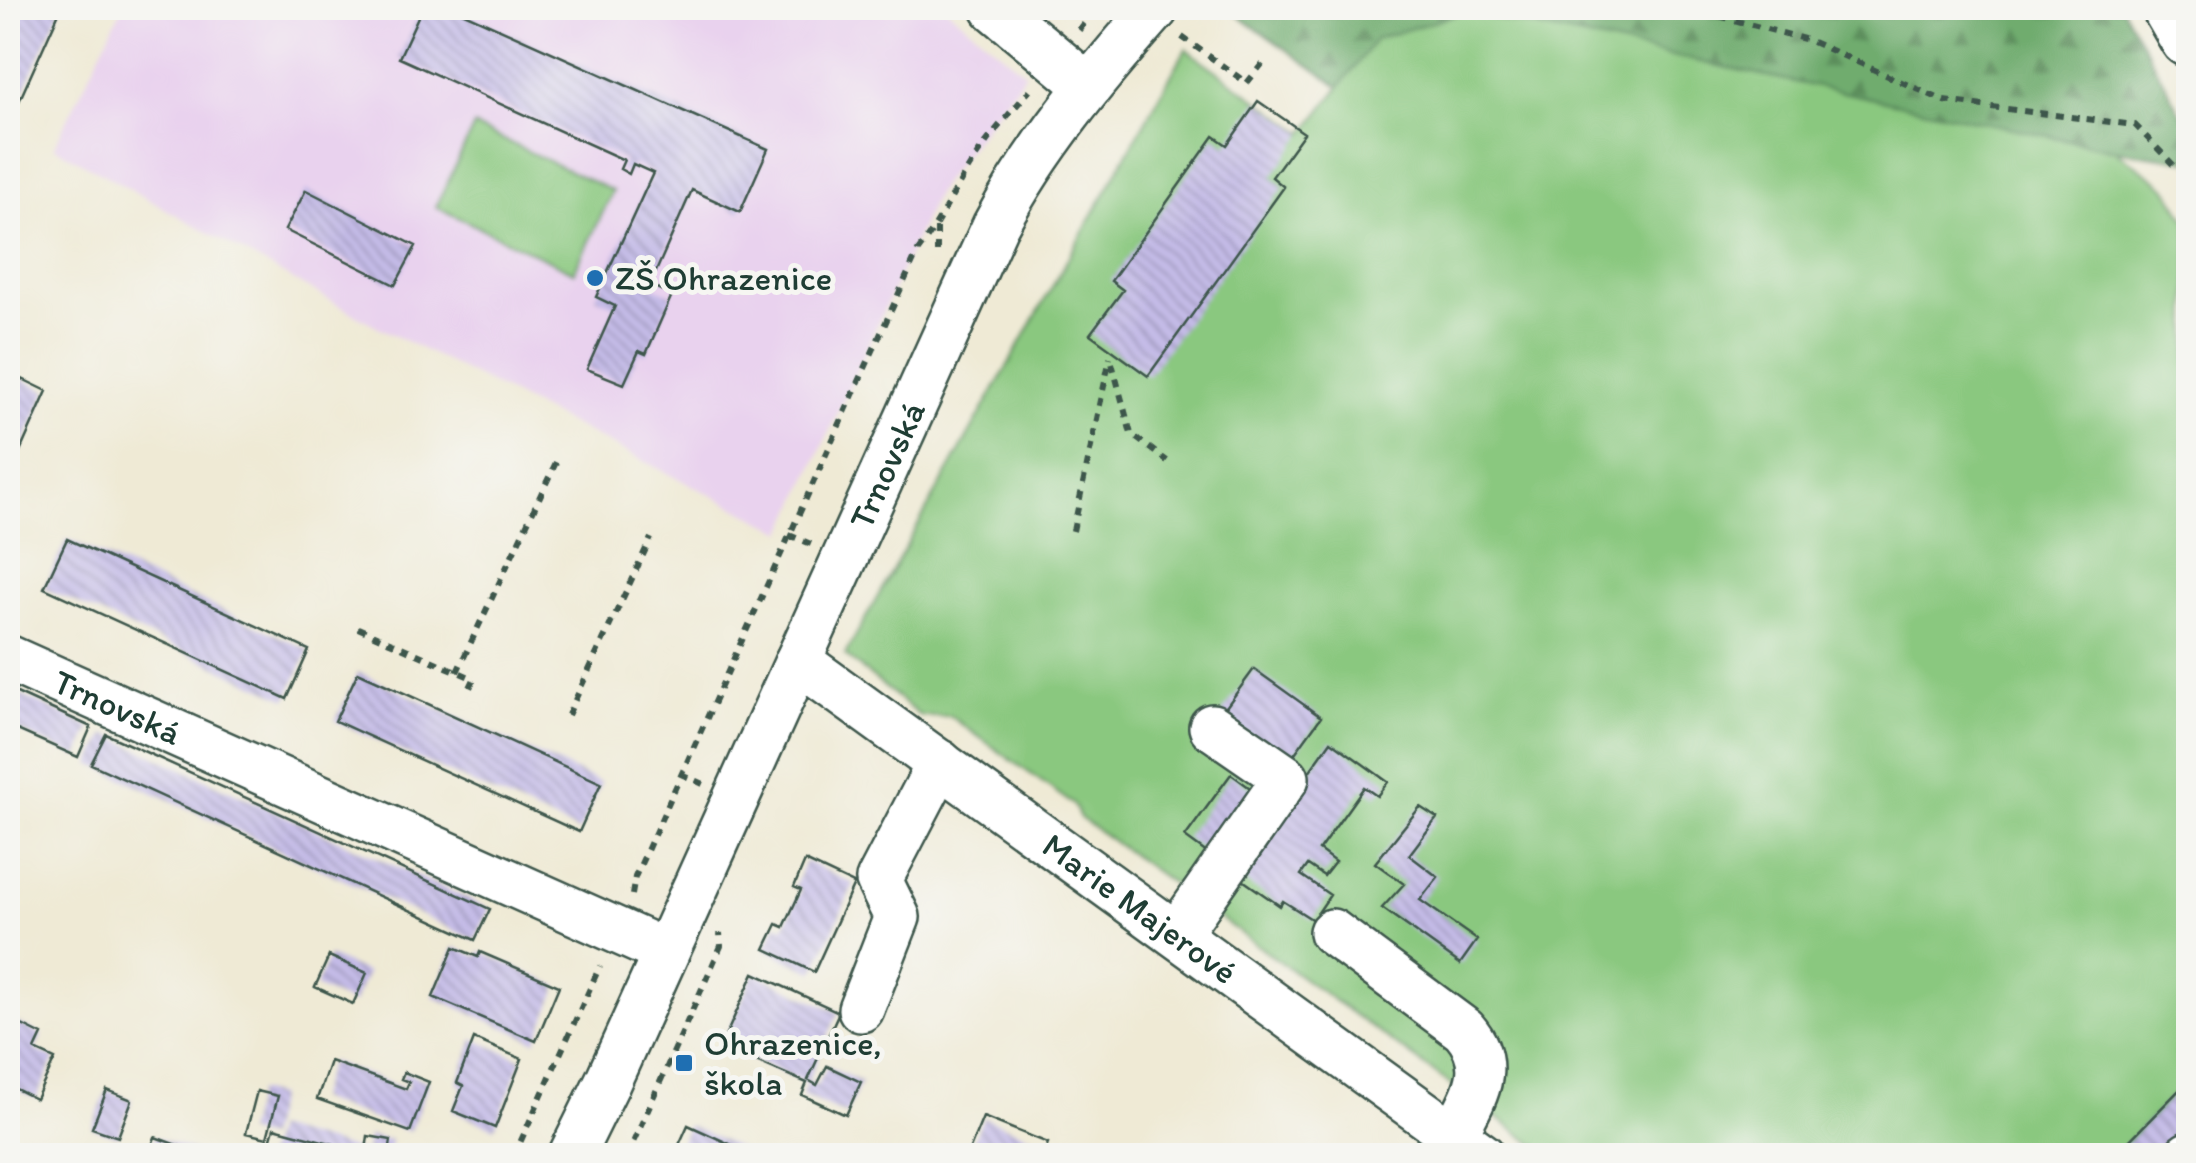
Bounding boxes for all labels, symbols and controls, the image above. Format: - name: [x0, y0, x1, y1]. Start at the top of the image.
- place label: ZŠ Ohrazenice: [615, 257, 832, 299]
- marker: ZŠ Ohrazenice: [584, 267, 606, 289]
- street label: Trnovská: [840, 394, 934, 535]
- street label: Trnovská: [47, 660, 188, 754]
- street label: Marie Majerové: [1034, 824, 1245, 993]
- place label: Ohrazenice, škola: [704, 1022, 882, 1104]
- marker: Ohrazenice, škola: [673, 1052, 695, 1074]

